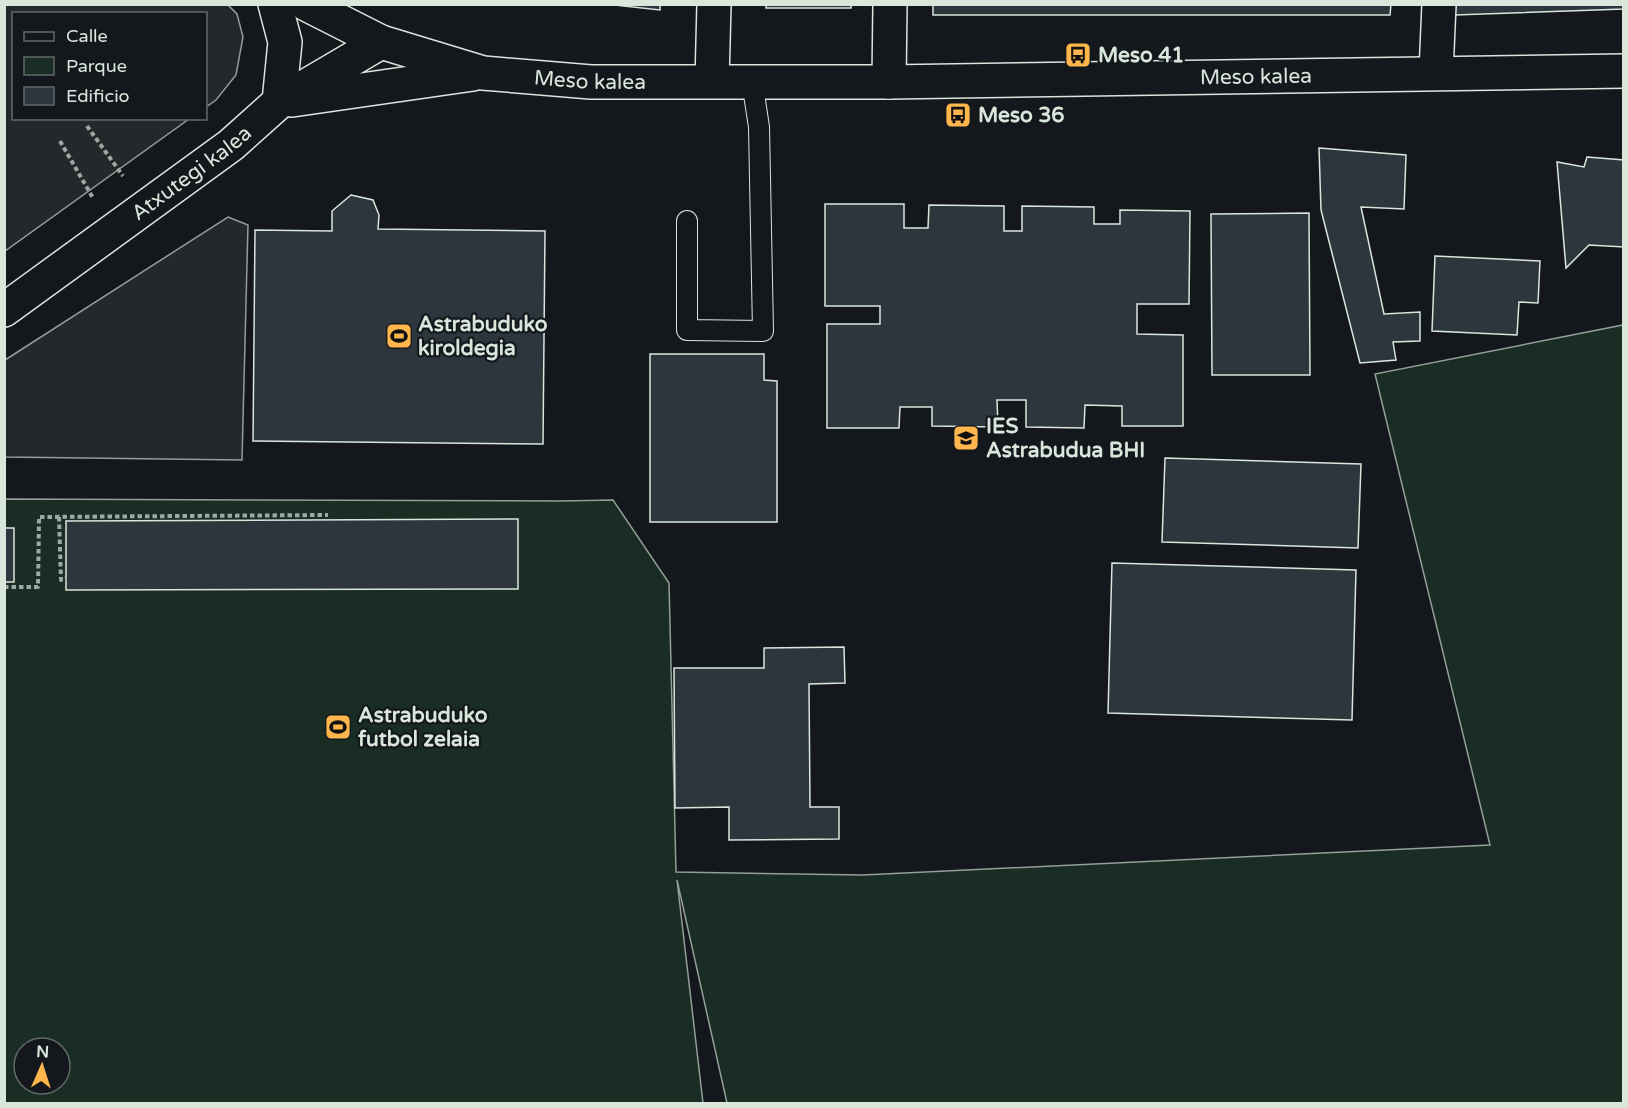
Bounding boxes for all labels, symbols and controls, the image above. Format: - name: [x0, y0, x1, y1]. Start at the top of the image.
- legend: [12, 12, 207, 120]
- text: Calle: [66, 25, 108, 47]
- bus stop icon: Meso 41: [1063, 40, 1093, 70]
- place label: Meso 41: [1098, 43, 1185, 68]
- text: Parque: [66, 55, 127, 77]
- street label: Meso kalea: [1200, 64, 1312, 90]
- street label: Meso kalea: [533, 65, 646, 95]
- text: Edificio: [66, 85, 130, 107]
- bus stop icon: Meso 36: [943, 100, 973, 130]
- place label: Meso 36: [978, 103, 1065, 128]
- street label: Atxutegi kalea: [127, 121, 257, 226]
- place label: Astrabuduko kiroldegia: [418, 312, 548, 361]
- sports icon: Astrabuduko kiroldegia: [384, 321, 414, 351]
- place label: IES Astrabudua BHI: [986, 414, 1145, 463]
- school or university icon: IES Astrabudua BHI: [951, 423, 981, 453]
- place label: Astrabuduko futbol zelaia: [358, 703, 488, 752]
- sports icon: Astrabuduko futbol zelaia: [323, 712, 353, 742]
- north arrow: [12, 1036, 72, 1096]
- text: N: [36, 1042, 50, 1062]

